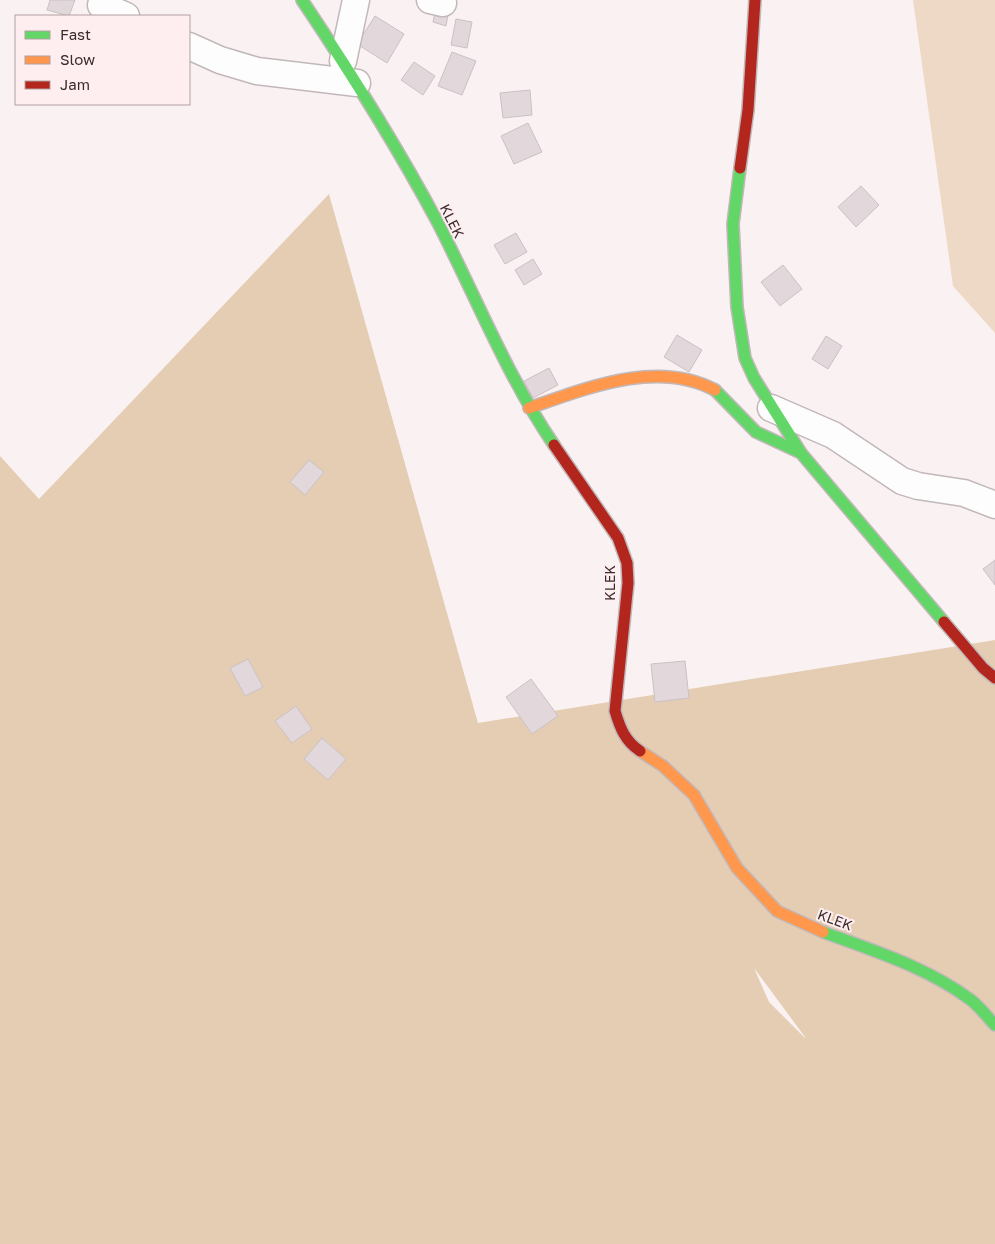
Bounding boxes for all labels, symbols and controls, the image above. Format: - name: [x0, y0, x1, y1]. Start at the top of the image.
- legend: [15, 15, 190, 105]
- text: Fast: [60, 25, 91, 43]
- text: Slow: [60, 50, 95, 68]
- text: Jam: [60, 75, 90, 93]
- street label: KLEK: [437, 201, 468, 241]
- street label: KLEK: [601, 565, 618, 601]
- street label: KLEK: [815, 905, 855, 934]

